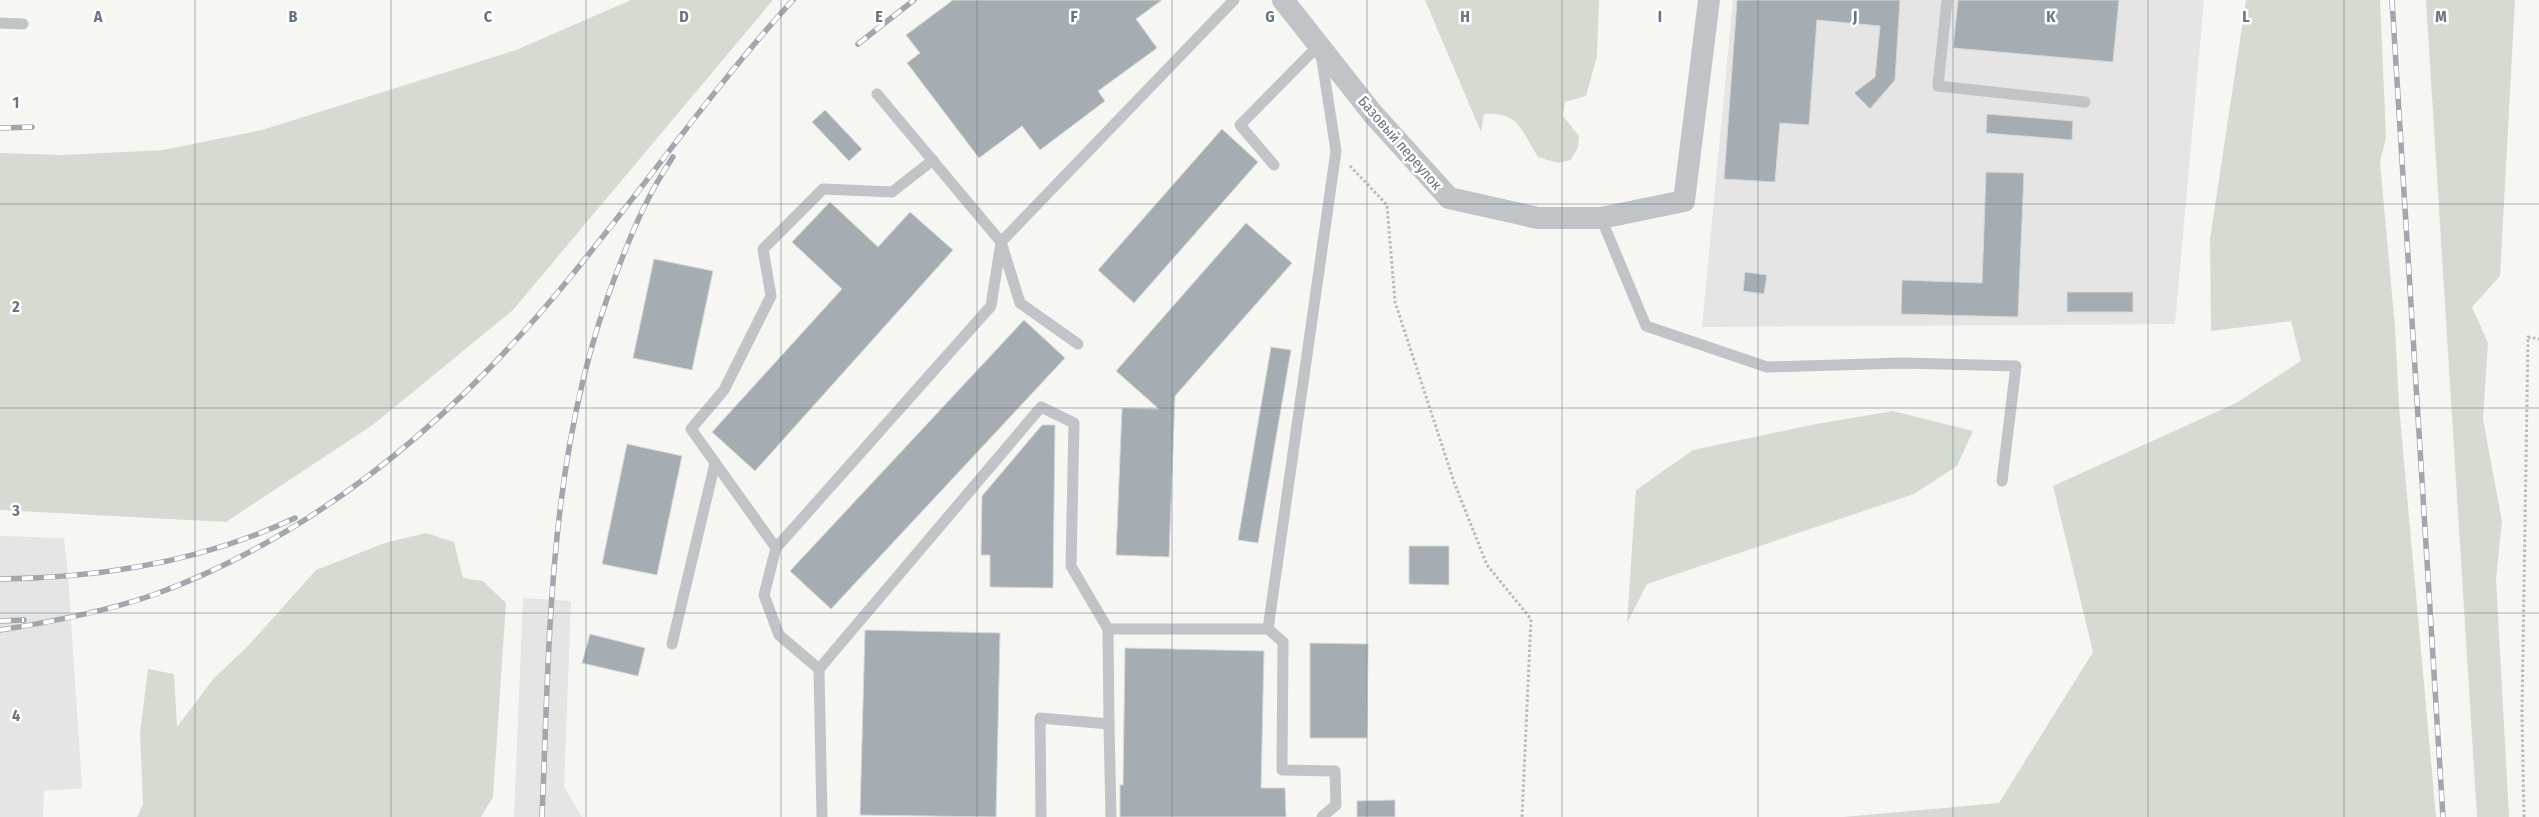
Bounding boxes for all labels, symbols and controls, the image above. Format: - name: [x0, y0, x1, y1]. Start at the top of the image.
- text: A: [93, 7, 103, 26]
- text: B: [289, 7, 298, 26]
- text: C: [484, 7, 493, 26]
- text: D: [679, 7, 689, 26]
- text: E: [875, 7, 883, 26]
- text: F: [1070, 7, 1078, 26]
- text: G: [1265, 7, 1275, 26]
- text: H: [1460, 7, 1470, 26]
- text: I: [1658, 7, 1662, 26]
- text: J: [1852, 7, 1857, 26]
- text: K: [2046, 7, 2056, 26]
- text: L: [2242, 7, 2250, 26]
- text: M: [2435, 7, 2447, 26]
- street label: Базовый переулок: [1354, 92, 1446, 194]
- text: 1: [13, 93, 19, 112]
- text: 2: [11, 297, 20, 316]
- text: 3: [11, 501, 20, 520]
- text: 4: [12, 706, 20, 725]

